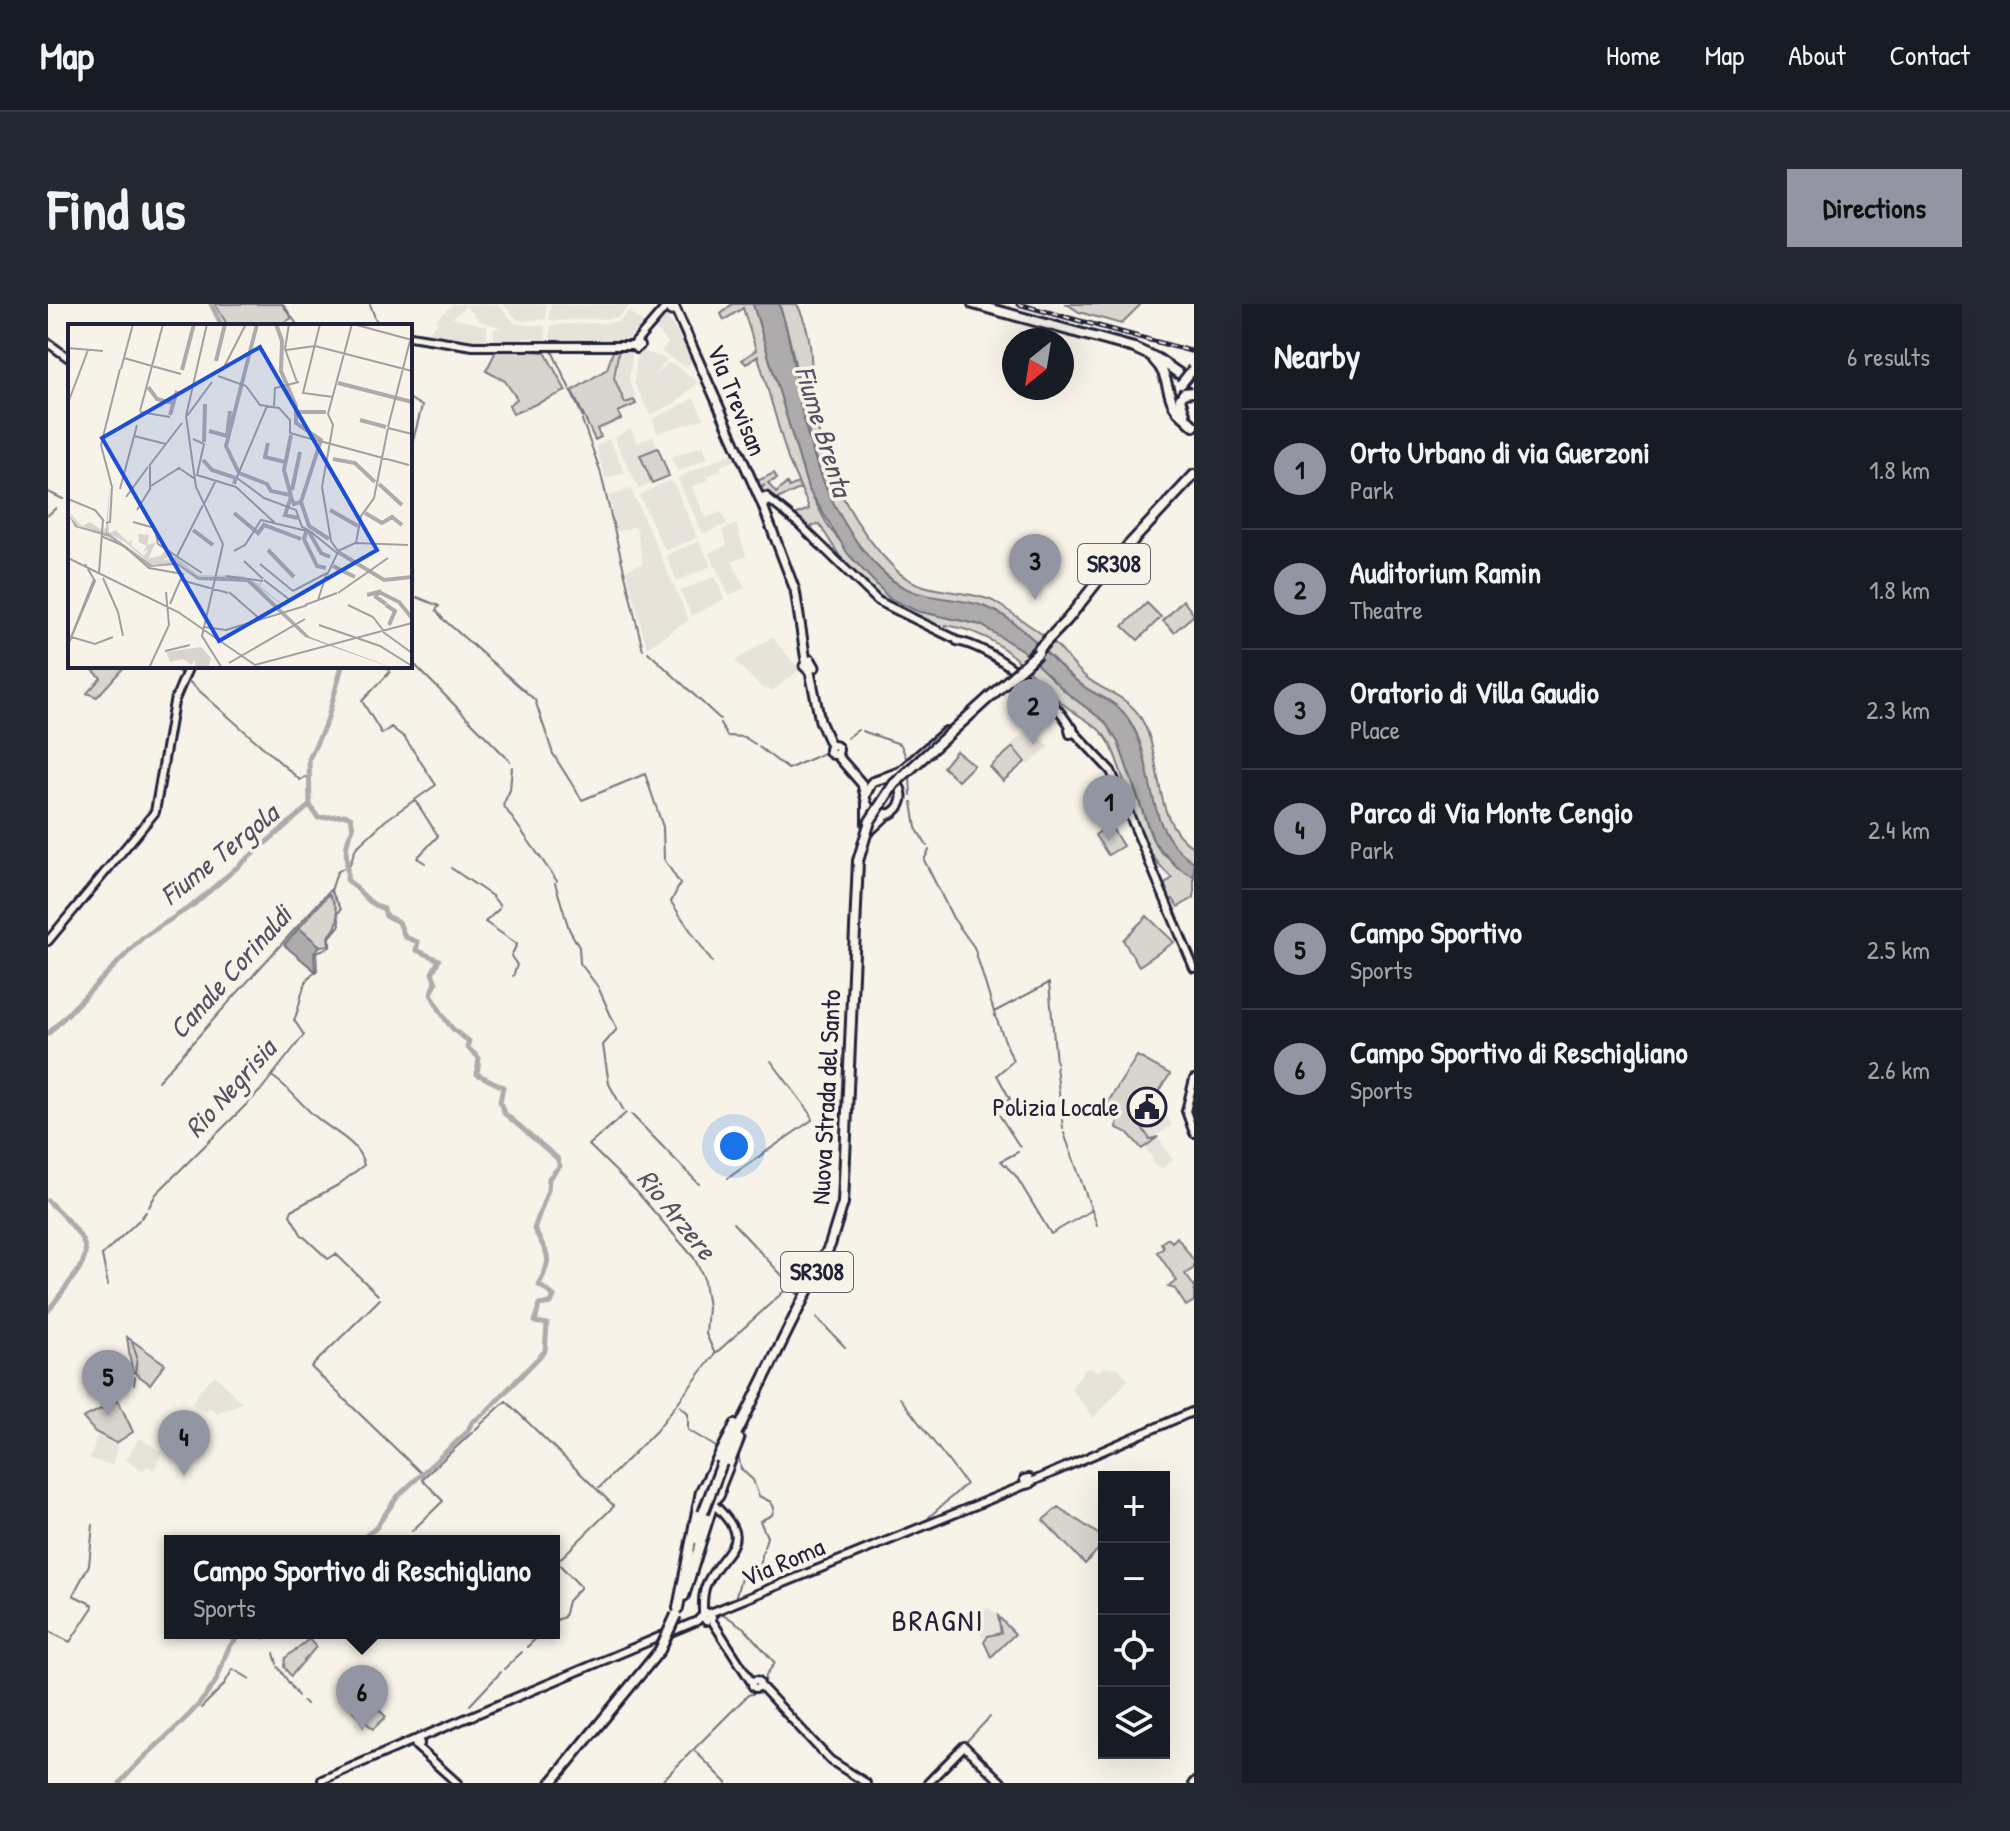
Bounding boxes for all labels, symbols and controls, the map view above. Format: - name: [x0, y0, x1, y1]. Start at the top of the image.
- text: Map: [40, 29, 94, 81]
- text: Home: [1606, 36, 1661, 74]
- text: Map: [1705, 36, 1744, 74]
- text: About: [1788, 36, 1846, 74]
- text: Contact: [1890, 36, 1970, 74]
- button: Directions: [1787, 169, 1962, 247]
- text: Find us: [48, 171, 186, 246]
- inset map: [68, 324, 412, 668]
- north arrow: [1002, 328, 1074, 400]
- text: Nearby: [1274, 333, 1360, 379]
- street label: Via Trevisan: [699, 339, 776, 461]
- text: 6 results: [1847, 339, 1930, 374]
- water label: Fiume Brenta: [786, 361, 863, 504]
- text: Orto Urbano di via Guerzoni: [1350, 432, 1650, 472]
- text: 1: [1295, 452, 1305, 487]
- text: 1.8 km: [1869, 452, 1930, 487]
- text: Park: [1350, 472, 1394, 507]
- pin: 3: [1009, 534, 1061, 600]
- road number: SR308: [1078, 544, 1150, 584]
- text: Auditorium Ramin: [1350, 552, 1541, 592]
- text: 2: [1294, 572, 1306, 607]
- text: 1.8 km: [1869, 572, 1930, 607]
- text: Theatre: [1350, 592, 1423, 627]
- text: Oratorio di Villa Gaudio: [1350, 672, 1599, 712]
- pin: 2: [1007, 679, 1059, 745]
- text: 3: [1294, 692, 1306, 727]
- text: 2.3 km: [1866, 692, 1930, 727]
- text: Place: [1350, 712, 1400, 747]
- pin: 1: [1083, 775, 1135, 841]
- text: Parco di Via Monte Cengio: [1350, 792, 1633, 832]
- water label: Fiume Tergola: [152, 793, 288, 913]
- text: 4: [1295, 812, 1305, 847]
- text: 2.4 km: [1868, 812, 1930, 847]
- text: Park: [1350, 832, 1394, 867]
- water label: Canale Corinaldi: [160, 895, 302, 1047]
- text: Campo Sportivo: [1350, 912, 1522, 952]
- text: 5: [1295, 932, 1306, 967]
- text: 2.5 km: [1867, 932, 1930, 967]
- text: Sports: [1350, 952, 1413, 987]
- street label: Nuova Strada del Santo: [802, 989, 849, 1205]
- water label: Rio Negrisia: [176, 1028, 286, 1145]
- text: Campo Sportivo di Reschigliano: [1350, 1032, 1688, 1072]
- text: 6: [1295, 1052, 1305, 1087]
- text: 2.6 km: [1867, 1052, 1930, 1087]
- text: Sports: [1350, 1072, 1413, 1107]
- public building icon: Polizia Locale: [1126, 1086, 1168, 1128]
- place label: Polizia Locale: [992, 1089, 1119, 1124]
- your location: [714, 1126, 754, 1166]
- water label: Rio Arzere: [629, 1161, 726, 1269]
- road number: SR308: [781, 1252, 853, 1292]
- pin: 5: [82, 1350, 134, 1416]
- pin: 4: [158, 1410, 210, 1476]
- map controls: [1098, 1471, 1170, 1759]
- button: +: [1098, 1471, 1170, 1543]
- street label: Via Roma: [736, 1528, 830, 1595]
- popup: [164, 1535, 560, 1639]
- button: −: [1098, 1543, 1170, 1615]
- text: Campo Sportivo di Reschigliano: [193, 1550, 531, 1590]
- text: Sports: [193, 1590, 256, 1625]
- district label: BRAGNI: [892, 1600, 984, 1640]
- button: locate: [1098, 1615, 1170, 1687]
- pin: 6: [336, 1665, 388, 1731]
- button: layers: [1098, 1687, 1170, 1759]

